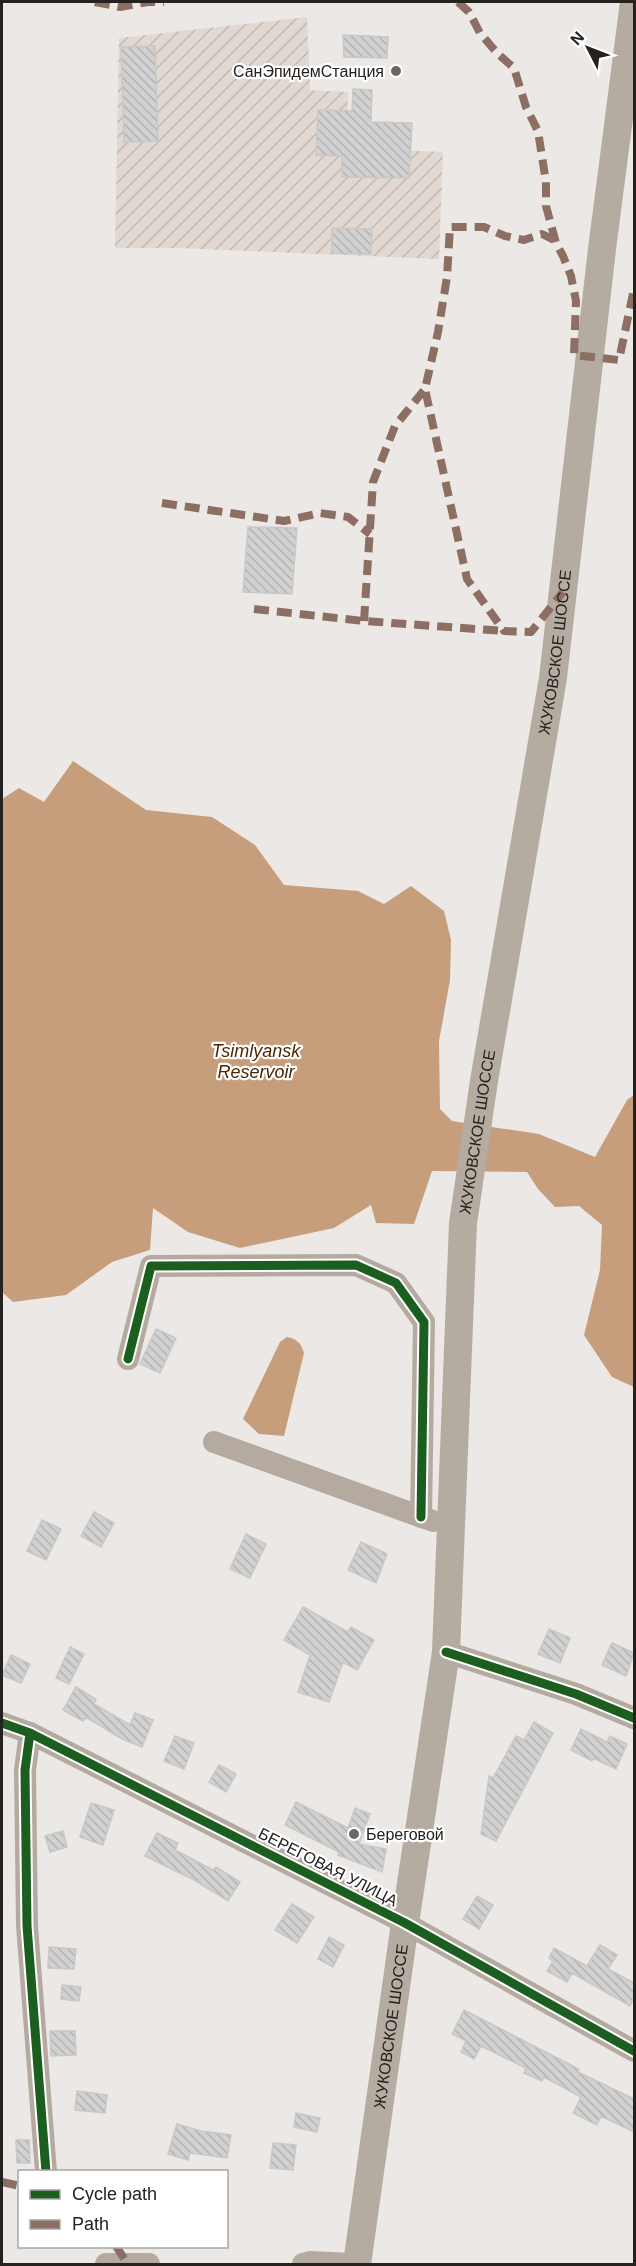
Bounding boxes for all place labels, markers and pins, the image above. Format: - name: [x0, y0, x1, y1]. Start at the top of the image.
- place label: СанЭпидемСтанция: [233, 63, 384, 80]
- marker: СанЭпидемСтанция: [389, 64, 403, 78]
- place label: Береговой: [366, 1826, 444, 1843]
- marker: Береговой: [347, 1827, 361, 1841]

